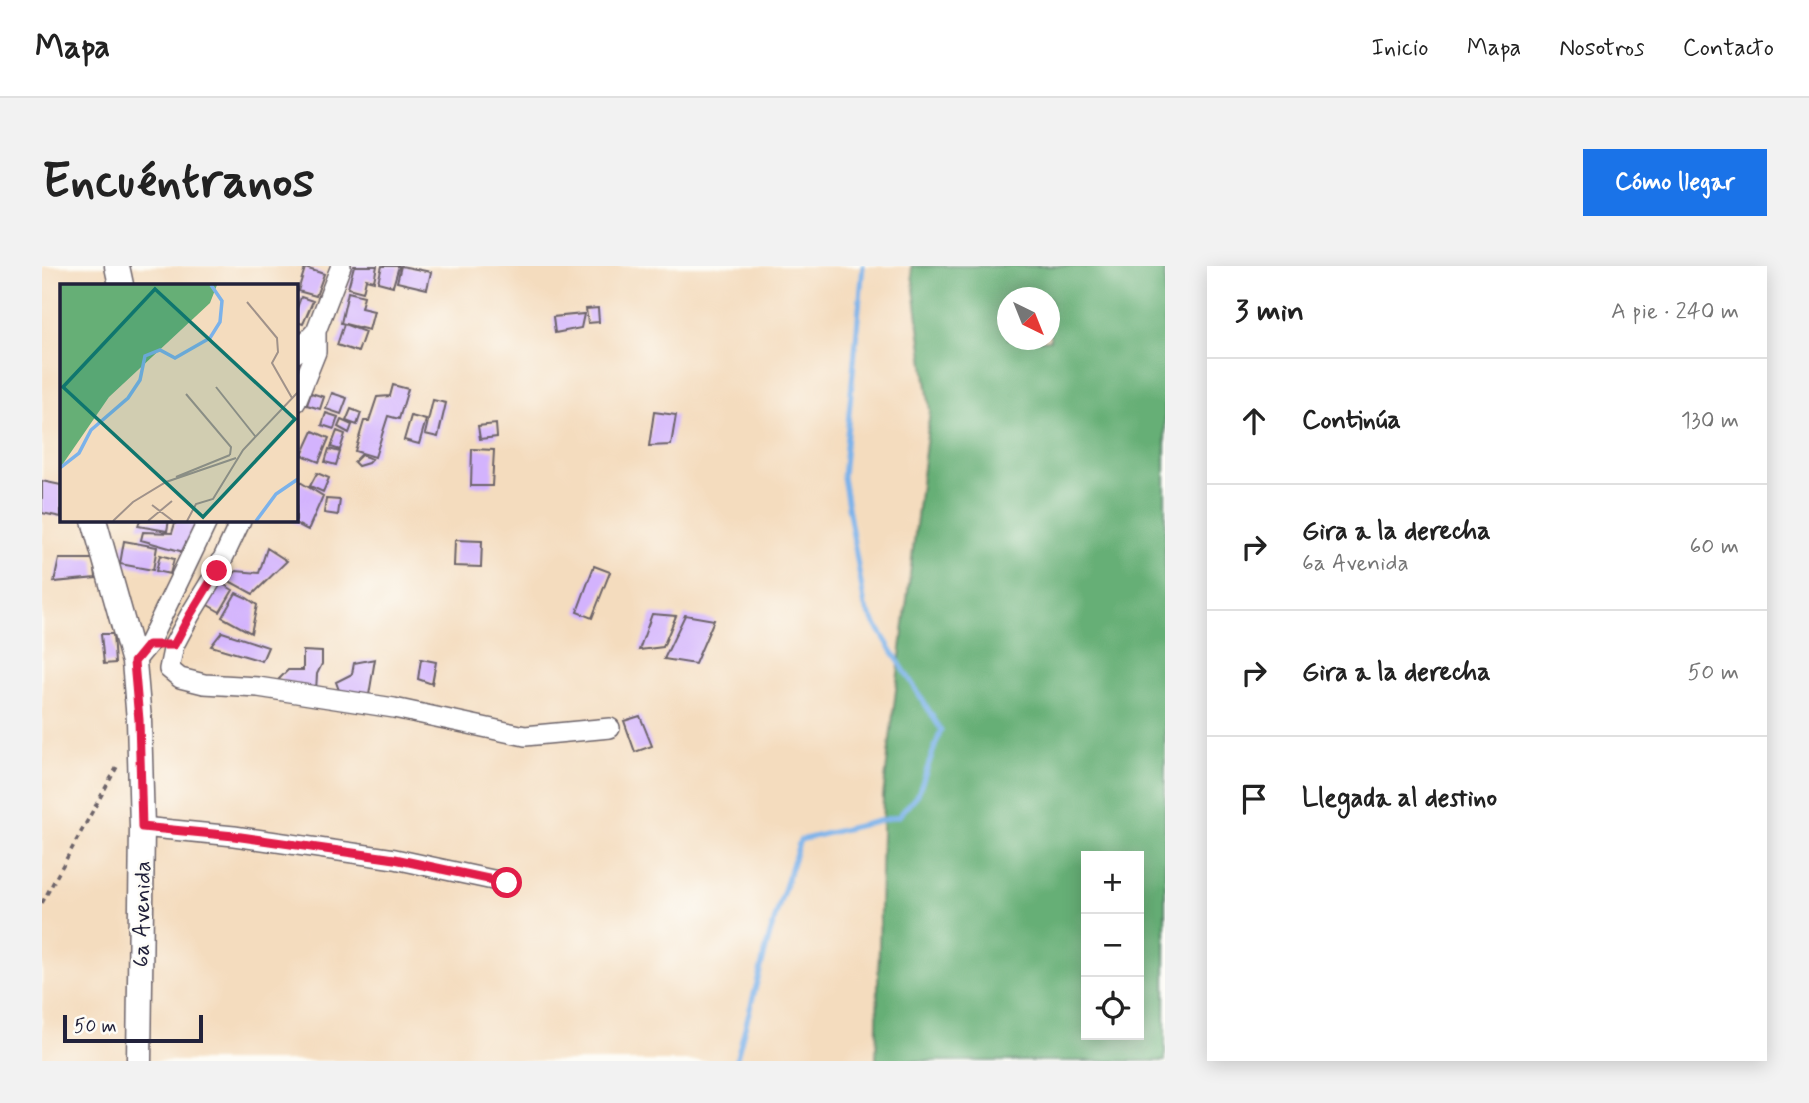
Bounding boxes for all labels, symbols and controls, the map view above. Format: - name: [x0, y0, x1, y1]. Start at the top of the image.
- text: Mapa: [35, 26, 110, 70]
- text: Inicio: [1371, 33, 1429, 64]
- text: Mapa: [1467, 33, 1521, 64]
- text: Nosotros: [1559, 33, 1645, 64]
- text: Contacto: [1683, 33, 1774, 64]
- button: Cómo llegar: [1583, 149, 1767, 216]
- text: Encuéntranos: [42, 150, 314, 215]
- inset map: [60, 284, 298, 522]
- north arrow: [997, 287, 1060, 350]
- text: 3 min: [1235, 292, 1304, 331]
- text: A pie · 240 m: [1611, 297, 1739, 327]
- icon: ahead: [1235, 402, 1273, 440]
- text: Continúa: [1302, 404, 1401, 438]
- text: 130 m: [1681, 406, 1739, 436]
- text: Gira a la derecha: [1302, 515, 1491, 549]
- icon: right: [1235, 528, 1273, 566]
- text: 60 m: [1690, 532, 1739, 562]
- text: 6a Avenida: [1302, 549, 1409, 579]
- route end: [201, 555, 232, 586]
- icon: right: [1235, 654, 1273, 692]
- text: Gira a la derecha: [1302, 656, 1491, 690]
- text: 50 m: [1688, 658, 1739, 688]
- icon: arrive: [1235, 780, 1273, 818]
- text: Llegada al destino: [1302, 782, 1497, 816]
- map controls: [1081, 851, 1144, 1040]
- button: +: [1081, 851, 1144, 914]
- street label: 6a Avenida: [127, 860, 159, 968]
- route start: [491, 867, 522, 898]
- button: −: [1081, 914, 1144, 977]
- button: locate: [1081, 977, 1144, 1040]
- scale bar: [63, 1012, 203, 1044]
- text: 50 m: [74, 1014, 117, 1039]

